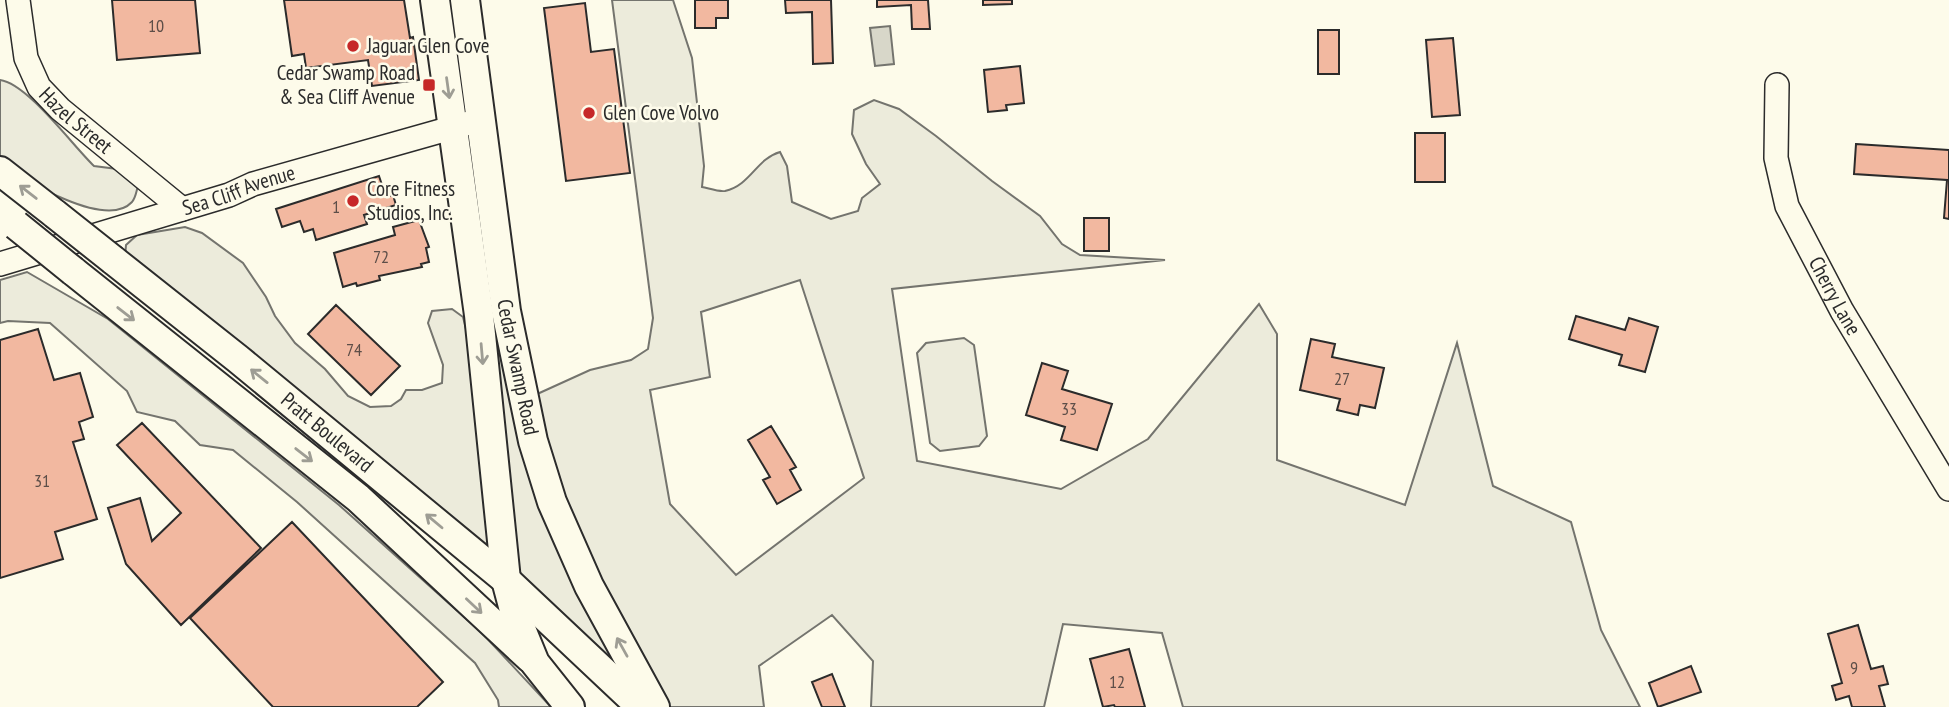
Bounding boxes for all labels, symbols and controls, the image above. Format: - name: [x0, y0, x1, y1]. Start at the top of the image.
- house number: 10: [148, 14, 164, 37]
- place label: Jaguar Glen Cove: [366, 32, 490, 59]
- marker: Jaguar Glen Cove: [345, 38, 361, 54]
- place label: Cedar Swamp Road & Sea Cliff Avenue: [277, 59, 415, 110]
- one-way arrow: [441, 76, 454, 99]
- marker: Cedar Swamp Road & Sea Cliff Avenue: [421, 77, 437, 93]
- street label: Hazel Street: [33, 81, 118, 159]
- place label: Glen Cove Volvo: [603, 99, 719, 126]
- marker: Glen Cove Volvo: [581, 105, 597, 121]
- street label: Sea Cliff Avenue: [179, 159, 298, 221]
- place label: Core Fitness Studios, Inc.: [367, 175, 455, 226]
- one-way arrow: [19, 185, 37, 200]
- marker: Core Fitness Studios, Inc.: [345, 193, 361, 209]
- house number: 1: [332, 195, 340, 218]
- house number: 72: [373, 245, 389, 268]
- street label: Cherry Lane: [1803, 252, 1867, 340]
- street label: Cedar Swamp Road: [492, 297, 545, 437]
- one-way arrow: [116, 306, 135, 321]
- house number: 74: [346, 338, 362, 361]
- one-way arrow: [476, 342, 489, 364]
- house number: 27: [1334, 367, 1350, 390]
- one-way arrow: [250, 368, 268, 384]
- street label: Pratt Boulevard: [276, 386, 379, 478]
- house number: 33: [1061, 397, 1077, 420]
- one-way arrow: [294, 448, 313, 463]
- house number: 31: [34, 469, 50, 492]
- one-way arrow: [426, 513, 444, 529]
- one-way arrow: [465, 598, 482, 615]
- one-way arrow: [615, 638, 629, 658]
- house number: 9: [1850, 656, 1858, 679]
- house number: 12: [1109, 670, 1125, 693]

